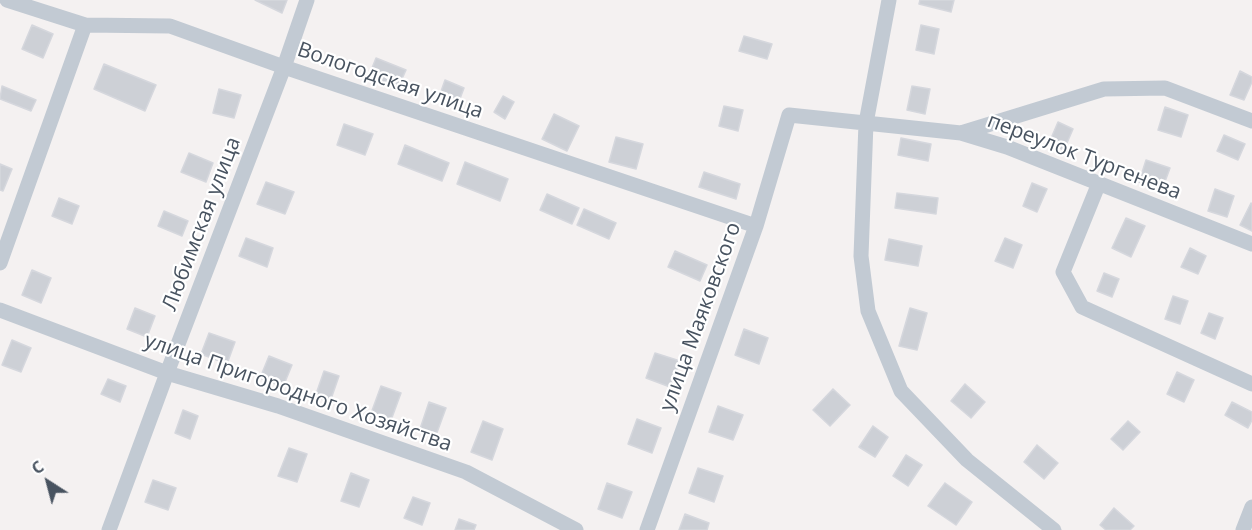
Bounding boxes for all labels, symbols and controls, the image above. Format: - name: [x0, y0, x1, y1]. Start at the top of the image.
- street label: Вологодская улица: [294, 37, 486, 125]
- street label: переулок Тургенева: [984, 108, 1184, 206]
- street label: Любимская улица: [157, 134, 247, 314]
- street label: улица Маяковского: [655, 219, 747, 415]
- street label: улица Пригородного Хозяйства: [141, 328, 455, 458]
- north arrow: [18, 452, 78, 512]
- text: С: [27, 456, 48, 479]

